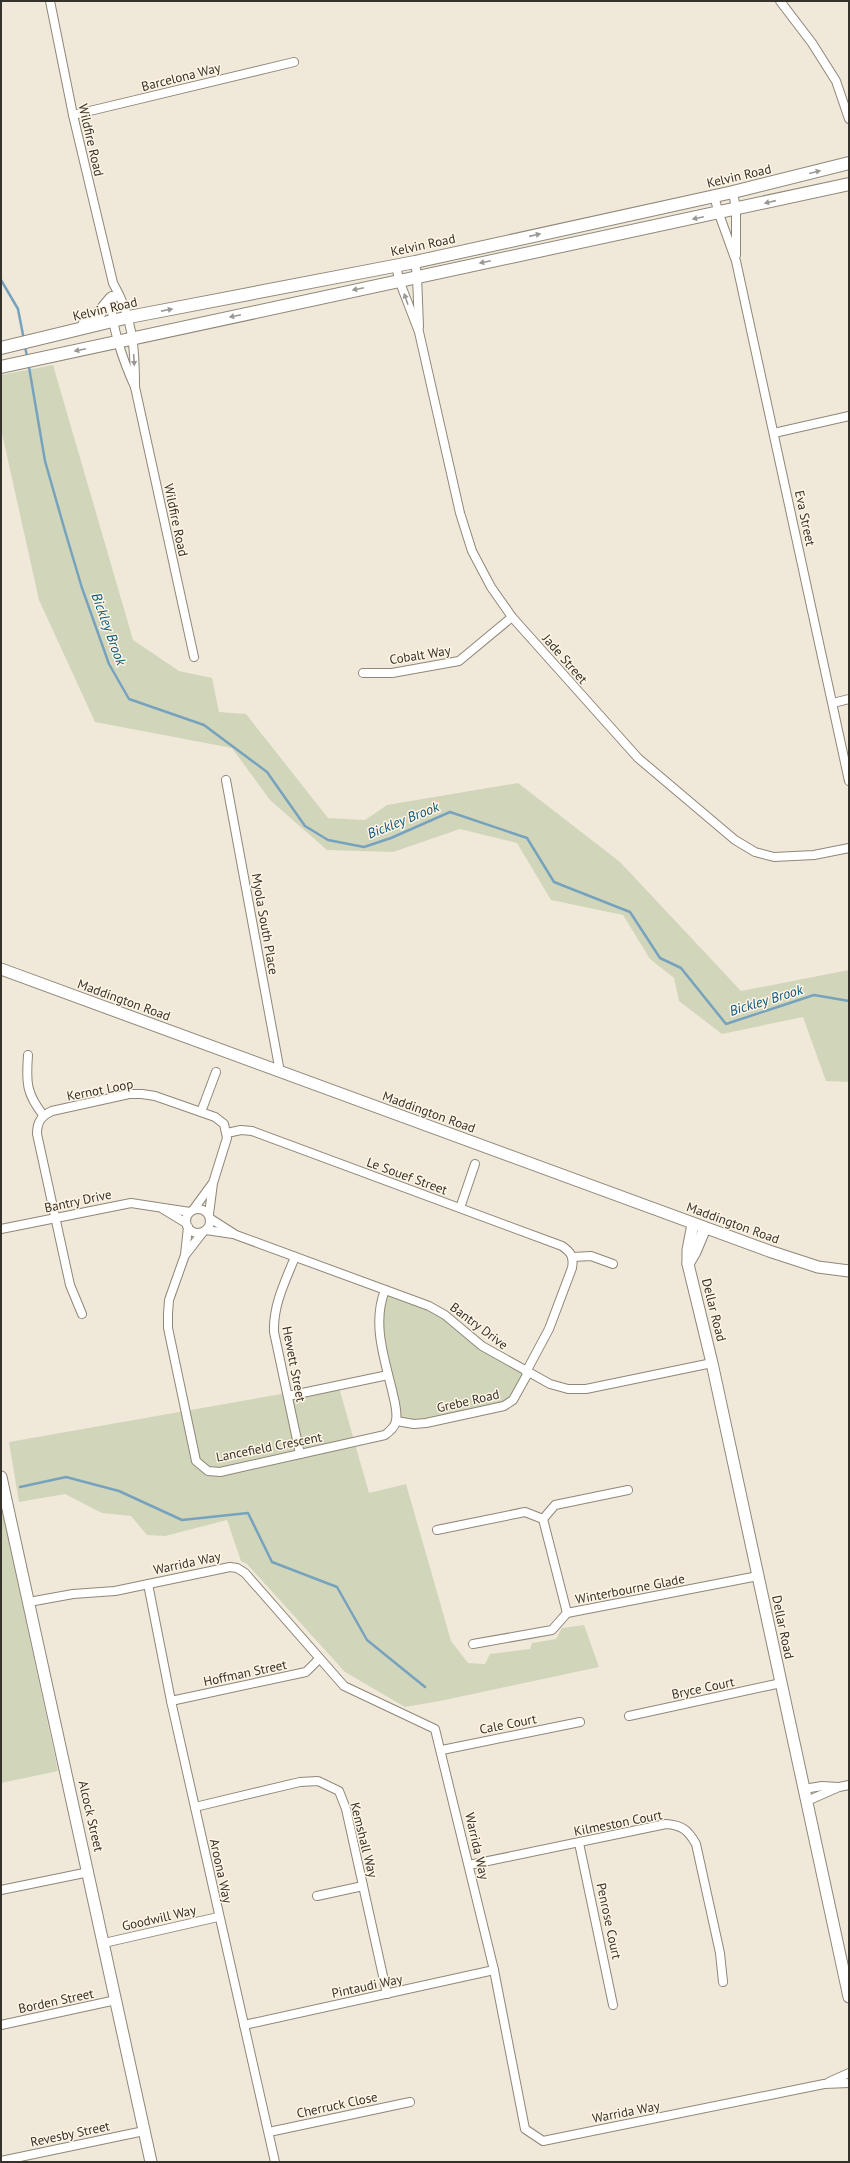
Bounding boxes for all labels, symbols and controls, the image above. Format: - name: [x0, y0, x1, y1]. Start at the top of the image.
- street label: Barcelona Way: [140, 59, 222, 95]
- street label: Wildfire Road: [74, 102, 108, 178]
- street label: Kelvin Road: [705, 160, 773, 192]
- one-way arrow: [809, 168, 821, 174]
- one-way arrow: [764, 199, 776, 205]
- one-way arrow: [692, 215, 704, 221]
- street label: Kelvin Road: [389, 230, 457, 260]
- one-way arrow: [529, 232, 541, 238]
- one-way arrow: [479, 260, 491, 266]
- one-way arrow: [352, 287, 364, 293]
- street label: Kelvin Road: [71, 293, 139, 325]
- one-way arrow: [402, 293, 408, 305]
- one-way arrow: [161, 307, 173, 313]
- one-way arrow: [229, 314, 242, 320]
- one-way arrow: [74, 347, 86, 353]
- one-way arrow: [131, 354, 138, 366]
- street label: Wildfire Road: [160, 482, 192, 558]
- street label: Eva Street: [791, 489, 819, 548]
- water label: Bickley Brook: [88, 590, 131, 668]
- street label: Jade Street: [538, 630, 592, 688]
- street label: Cobalt Way: [388, 642, 452, 668]
- water label: Bickley Brook: [364, 797, 442, 843]
- street label: Myola South Place: [248, 872, 282, 976]
- street label: Maddington Road: [75, 975, 173, 1025]
- water label: Bickley Brook: [727, 980, 806, 1020]
- street label: Kernot Loop: [65, 1075, 135, 1105]
- street label: Maddington Road: [380, 1087, 478, 1137]
- street label: Le Souef Street: [364, 1154, 450, 1199]
- street label: Bantry Drive: [43, 1186, 113, 1216]
- street label: Maddington Road: [684, 1198, 782, 1248]
- street label: Dellar Road: [698, 1277, 730, 1343]
- street label: Bantry Drive: [447, 1299, 511, 1353]
- street label: Hewett Street: [278, 1325, 310, 1404]
- street label: Grebe Road: [435, 1386, 501, 1416]
- street label: Lancefield Crescent: [215, 1428, 324, 1466]
- street label: Warrida Way: [152, 1548, 222, 1578]
- street label: Winterbourne Glade: [574, 1570, 686, 1608]
- street label: Dellar Road: [768, 1594, 798, 1660]
- street label: Hoffman Street: [202, 1656, 289, 1690]
- street label: Bryce Court: [670, 1673, 737, 1703]
- street label: Cale Court: [478, 1710, 539, 1738]
- street label: Alcock Street: [75, 1779, 108, 1854]
- street label: Kemshall Way: [346, 1801, 382, 1879]
- street label: Kilmeston Court: [572, 1806, 664, 1840]
- street label: Warrida Way: [461, 1811, 493, 1881]
- street label: Aroona Way: [206, 1837, 236, 1905]
- street label: Penrose Court: [593, 1881, 626, 1961]
- street label: Goodwill Way: [120, 1901, 198, 1935]
- street label: Pintaudi Way: [330, 1970, 404, 2002]
- street label: Borden Street: [17, 1985, 96, 2017]
- street label: Cherruck Close: [295, 2088, 379, 2122]
- street label: Warrida Way: [591, 2097, 661, 2127]
- street label: Revesby Street: [29, 2117, 112, 2151]

